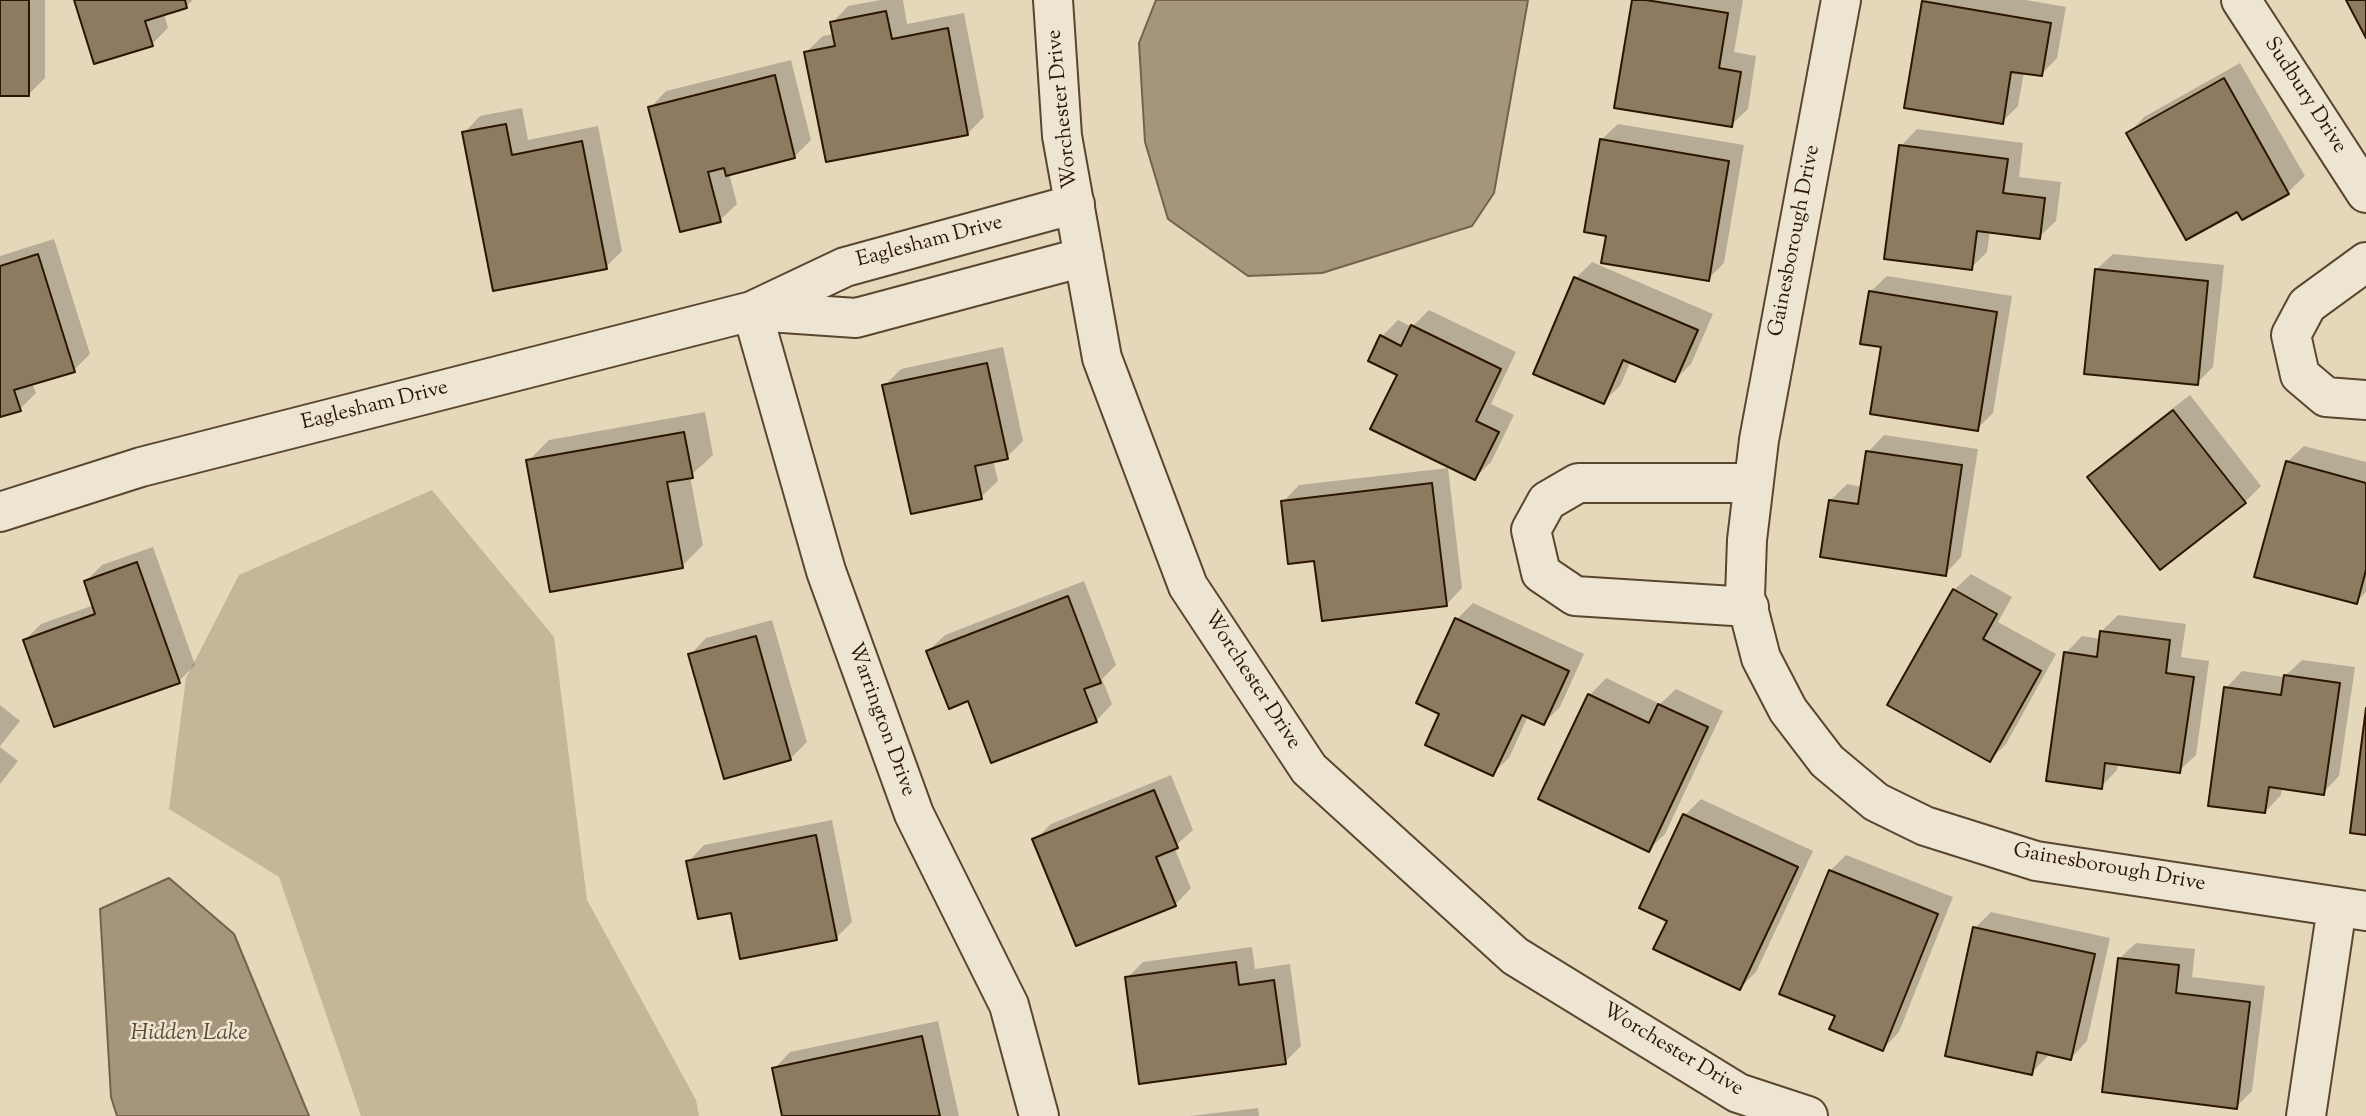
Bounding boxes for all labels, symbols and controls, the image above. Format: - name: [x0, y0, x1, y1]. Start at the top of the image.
- street label: Worchester Drive: [1043, 28, 1085, 190]
- street label: Sudbury Drive: [2257, 33, 2351, 159]
- street label: Gainesborough Drive: [1765, 143, 1827, 339]
- street label: Eaglesham Drive: [854, 211, 1006, 275]
- street label: Eaglesham Drive: [299, 377, 451, 437]
- street label: Worchester Drive: [1197, 607, 1305, 755]
- street label: Warrington Drive: [841, 640, 919, 800]
- street label: Gainesborough Drive: [2011, 840, 2207, 898]
- street label: Worchester Drive: [1597, 999, 1747, 1103]
- water label: Hidden Lake: [131, 1021, 247, 1049]

